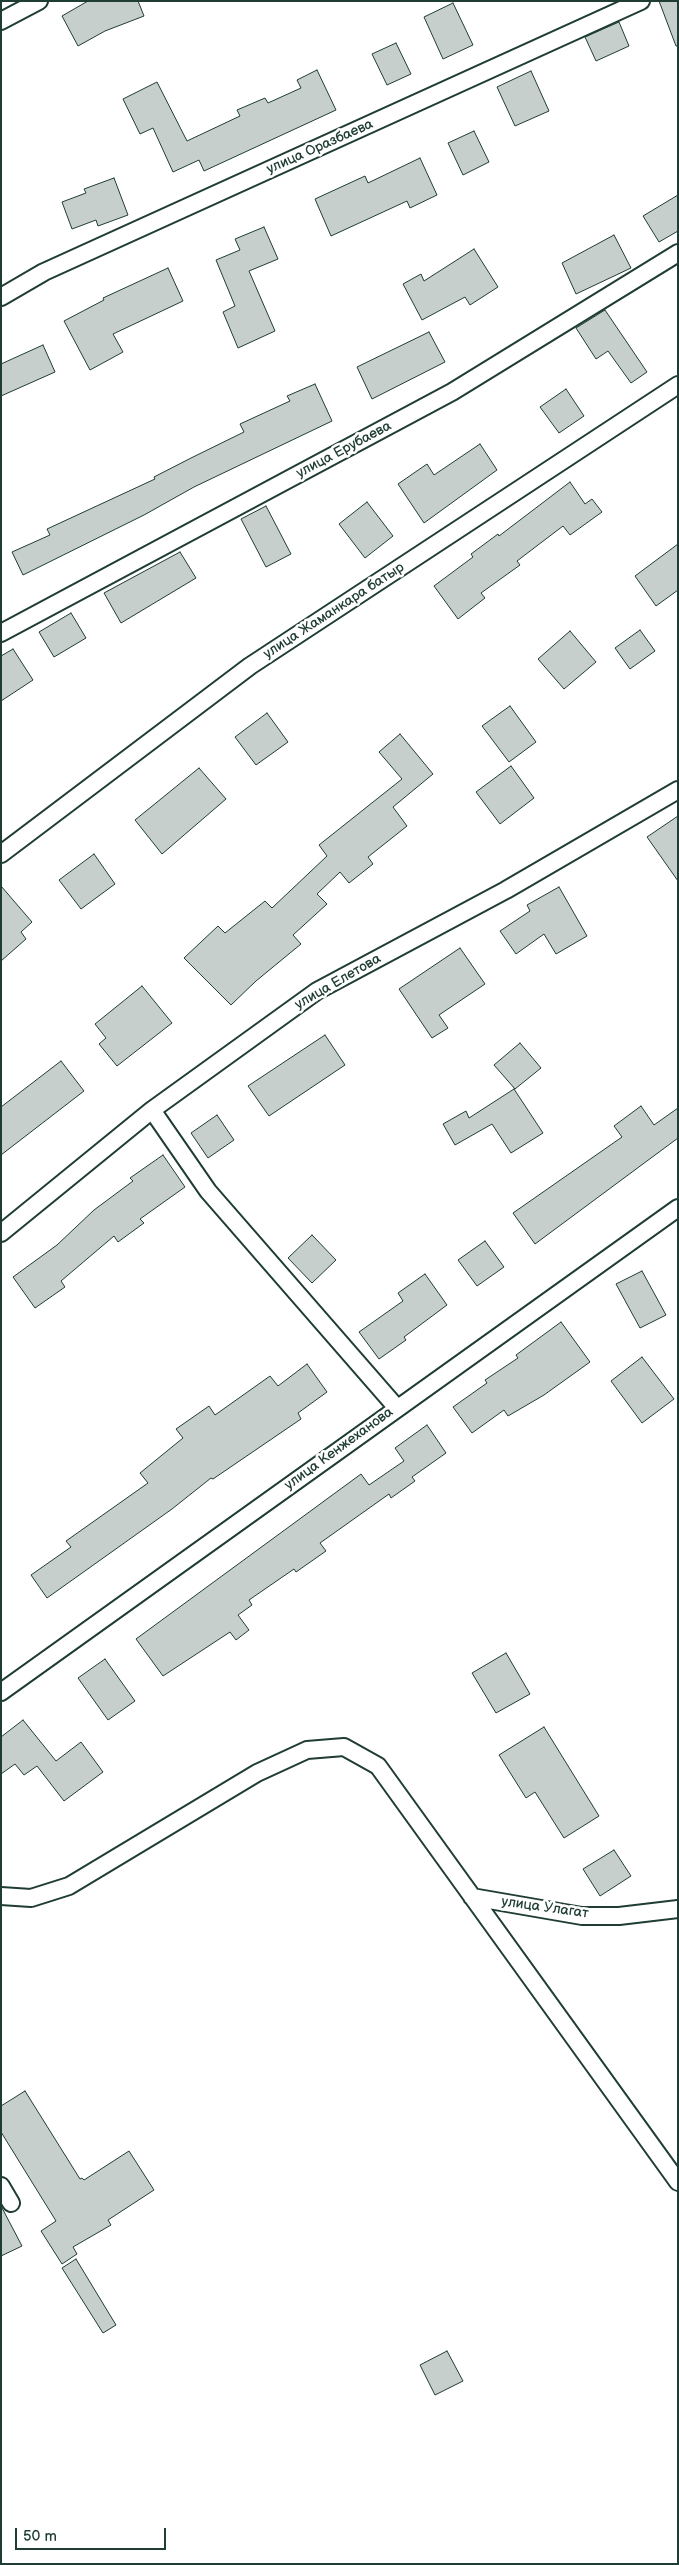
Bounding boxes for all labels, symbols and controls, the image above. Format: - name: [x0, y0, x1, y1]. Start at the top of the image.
- street label: улица Оразбаева: [264, 116, 376, 178]
- street label: улица Ерубаева: [294, 418, 394, 482]
- street label: улица Жаманкара батыр: [261, 559, 407, 663]
- street label: улица Елетова: [292, 951, 384, 1013]
- street label: улица Кенжеханова: [281, 1404, 397, 1494]
- street label: улица Улагат: [500, 1894, 590, 1922]
- scale bar: [18, 2518, 169, 2550]
- text: 50 m: [23, 2527, 57, 2546]

